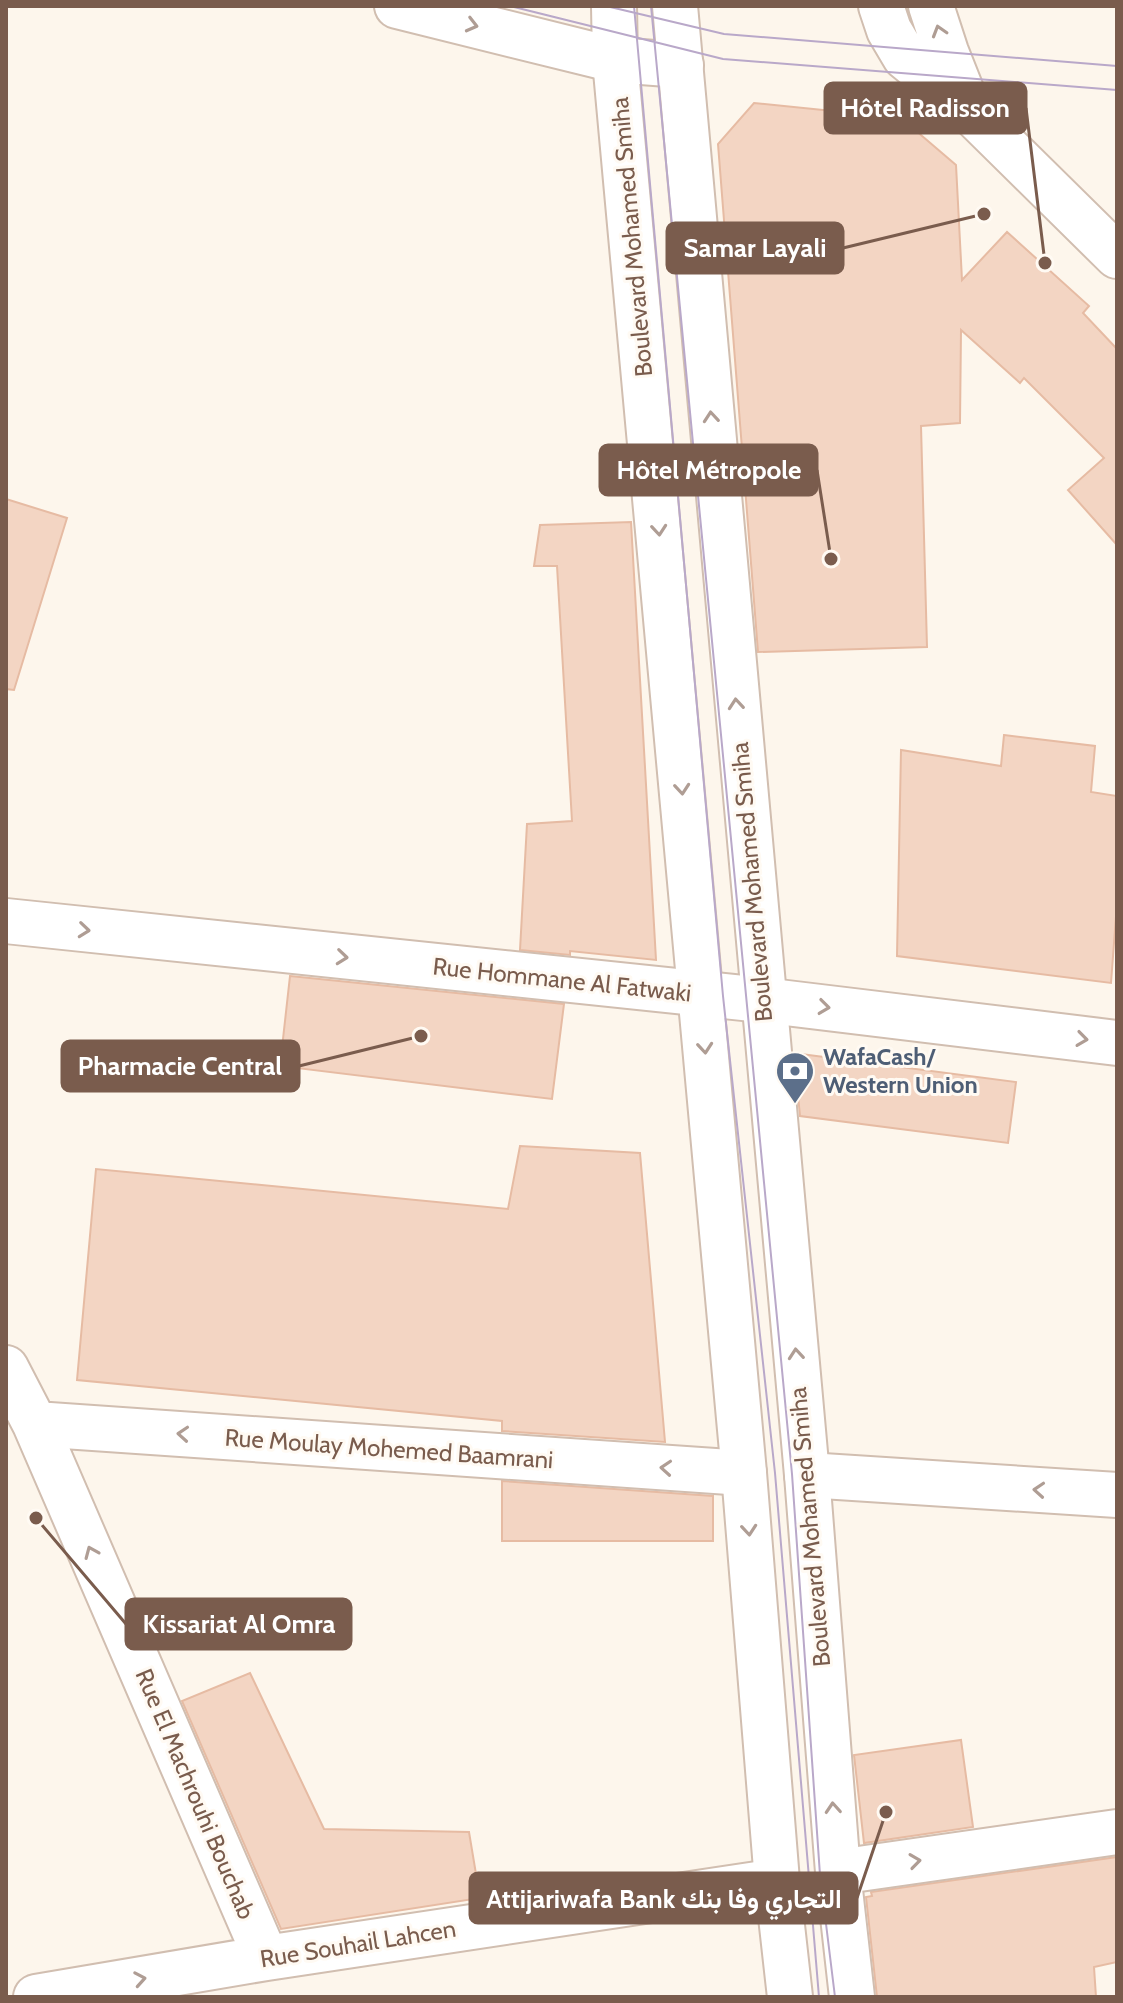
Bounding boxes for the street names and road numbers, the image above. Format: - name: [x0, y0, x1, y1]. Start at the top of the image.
- street label: Boulevard Mohamed Smiha: [605, 96, 658, 378]
- street label: Boulevard Mohamed Smiha: [725, 741, 778, 1023]
- street label: Rue Hommane Al Fatwaki: [431, 952, 693, 1008]
- street label: Boulevard Mohamed Smiha: [783, 1386, 836, 1668]
- street label: Rue Moulay Mohemed Baamrani: [224, 1423, 554, 1474]
- street label: Rue El Machrouhi Bouchab: [130, 1664, 261, 1923]
- street label: Rue Souhail Lahcen: [258, 1914, 458, 1973]

